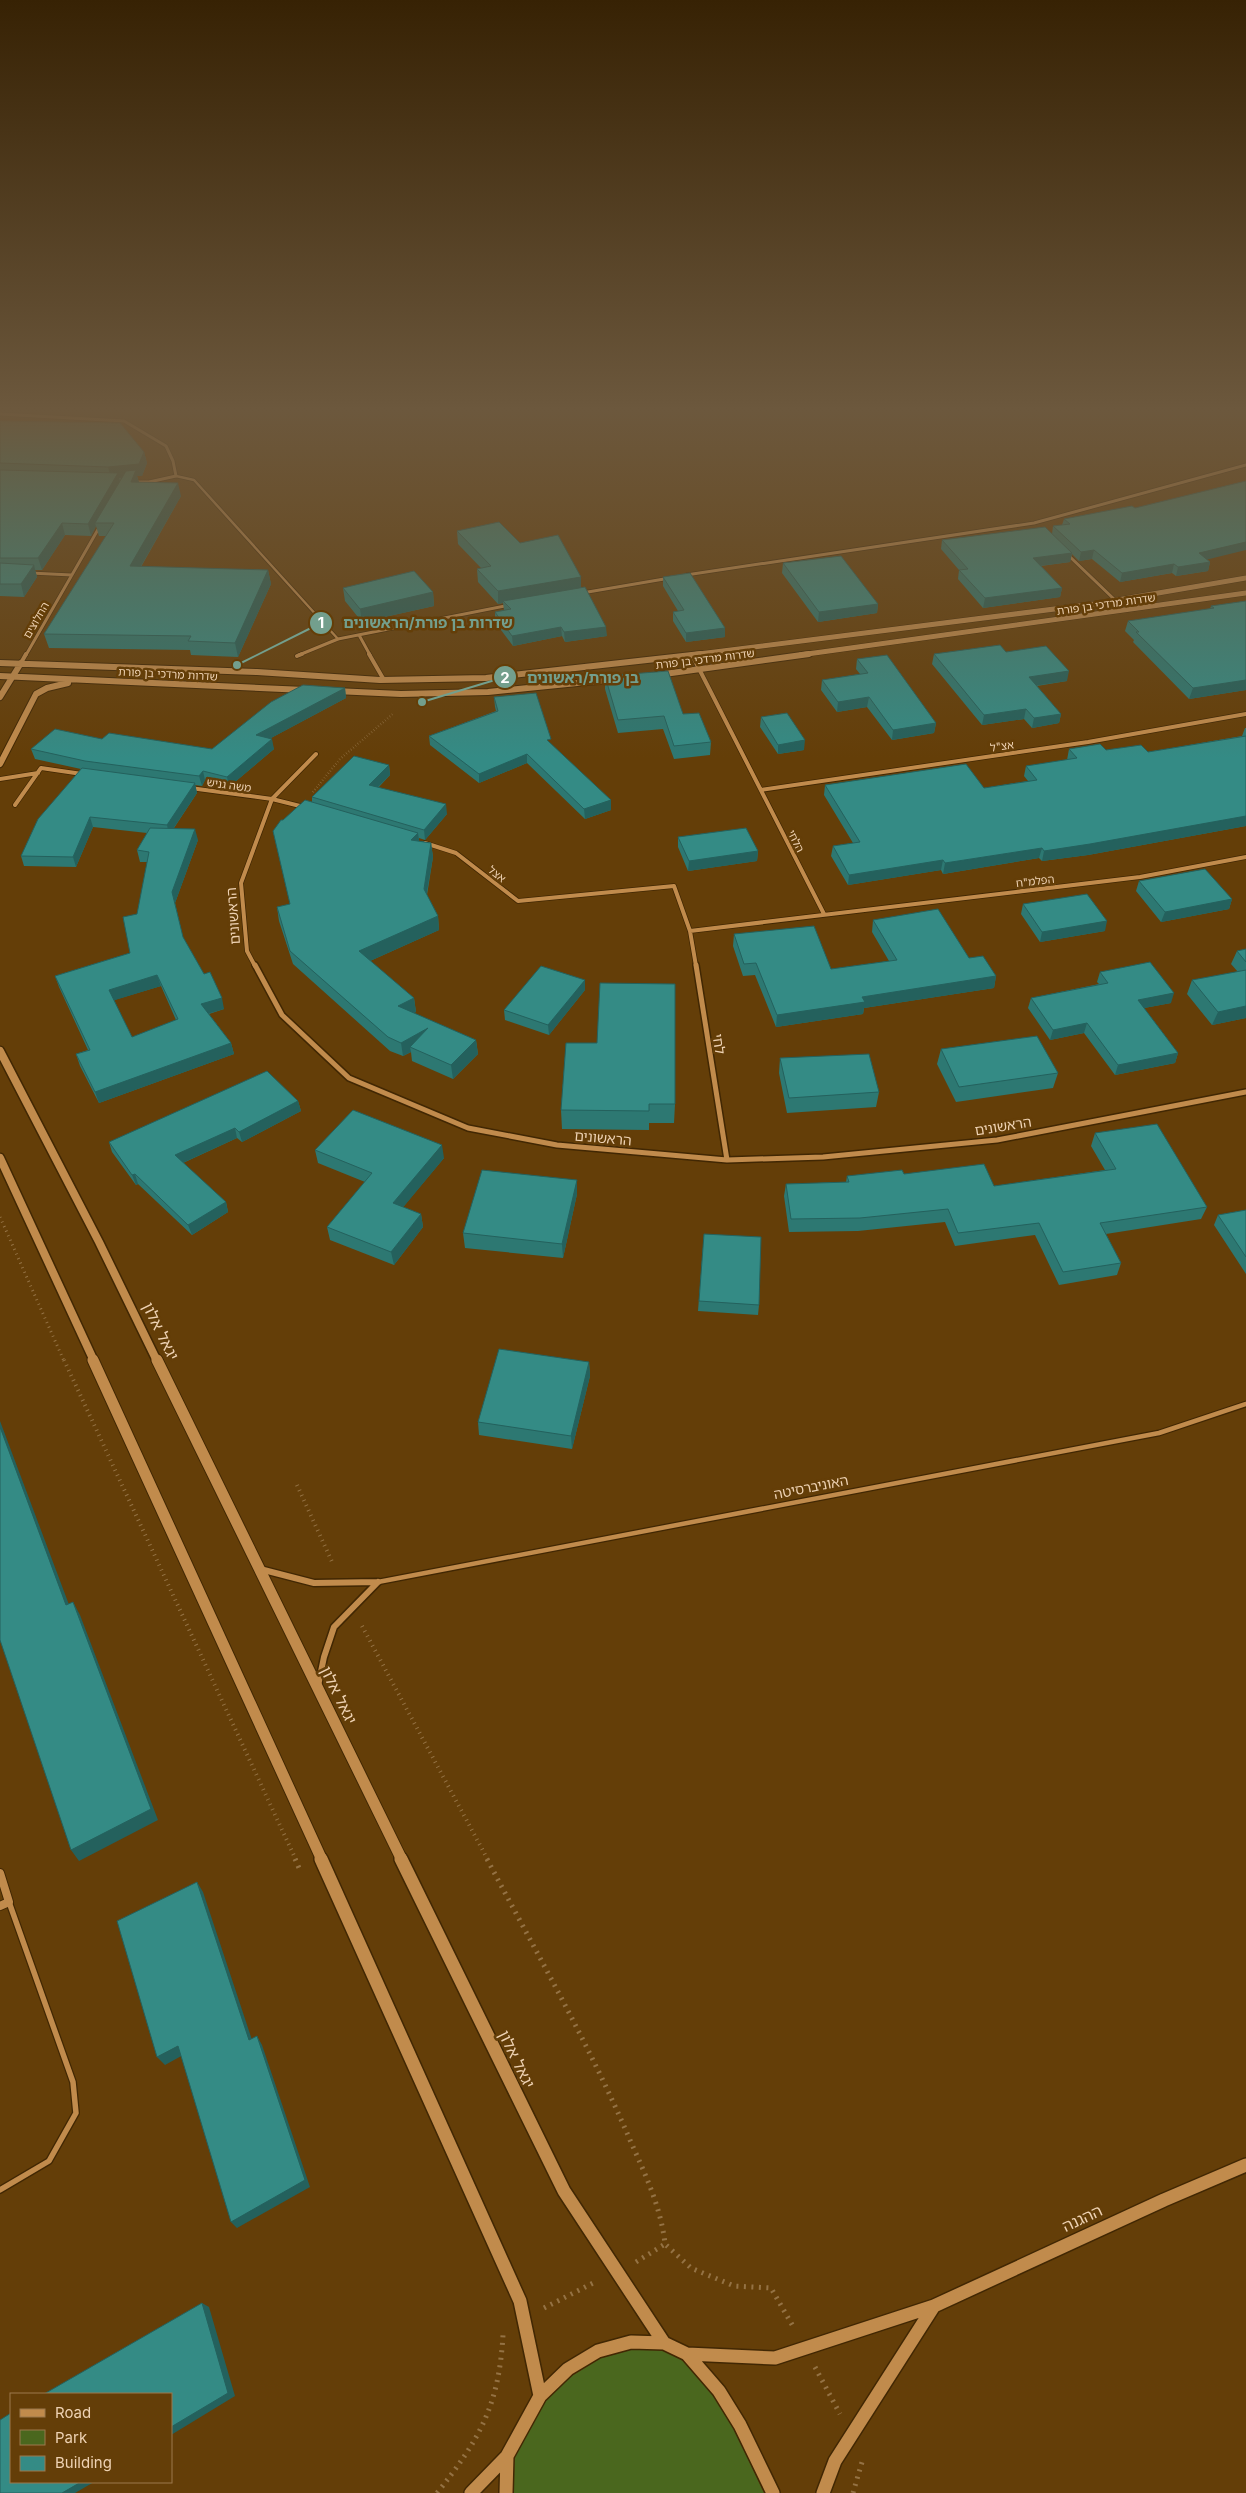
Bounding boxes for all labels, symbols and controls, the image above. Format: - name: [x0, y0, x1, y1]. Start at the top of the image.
- street label: שדרות מרדכי בן פורת: [1056, 590, 1156, 618]
- street label: החלוצים: [20, 599, 52, 641]
- callout: שדרות בן פורת/הראשונים: [308, 608, 523, 638]
- text: 1: [318, 613, 324, 632]
- text: שדרות בן פורת/הראשונים: [343, 613, 513, 632]
- street label: שדרות מרדכי בן פורת: [655, 646, 755, 672]
- callout: בן פורת/ראשונים: [492, 662, 649, 692]
- street label: שדרות מרדכי בן פורת: [118, 664, 218, 684]
- text: 2: [500, 668, 510, 687]
- text: בן פורת/ראשונים: [527, 668, 639, 687]
- street label: אצ"ל: [989, 737, 1015, 755]
- street label: משה גניש: [206, 775, 252, 795]
- street label: הלחי: [785, 827, 808, 855]
- street label: אצל: [485, 863, 509, 885]
- street label: הפלמ"ח: [1015, 872, 1055, 890]
- street label: הראשונים: [222, 887, 243, 945]
- street label: לחי: [709, 1032, 730, 1055]
- street label: הראשונים: [973, 1113, 1033, 1138]
- street label: הראשונים: [574, 1127, 632, 1148]
- street label: יגאל אלון: [138, 1299, 184, 1363]
- street label: האוניברסיטה: [772, 1471, 850, 1502]
- street label: יגאל אלון: [316, 1663, 362, 1727]
- street label: יגאל אלון: [494, 2027, 540, 2091]
- street label: ההגנה: [1059, 2200, 1105, 2236]
- legend: [10, 2393, 172, 2483]
- text: Road: [55, 2403, 91, 2422]
- text: Park: [55, 2428, 88, 2447]
- text: Building: [55, 2453, 112, 2472]

